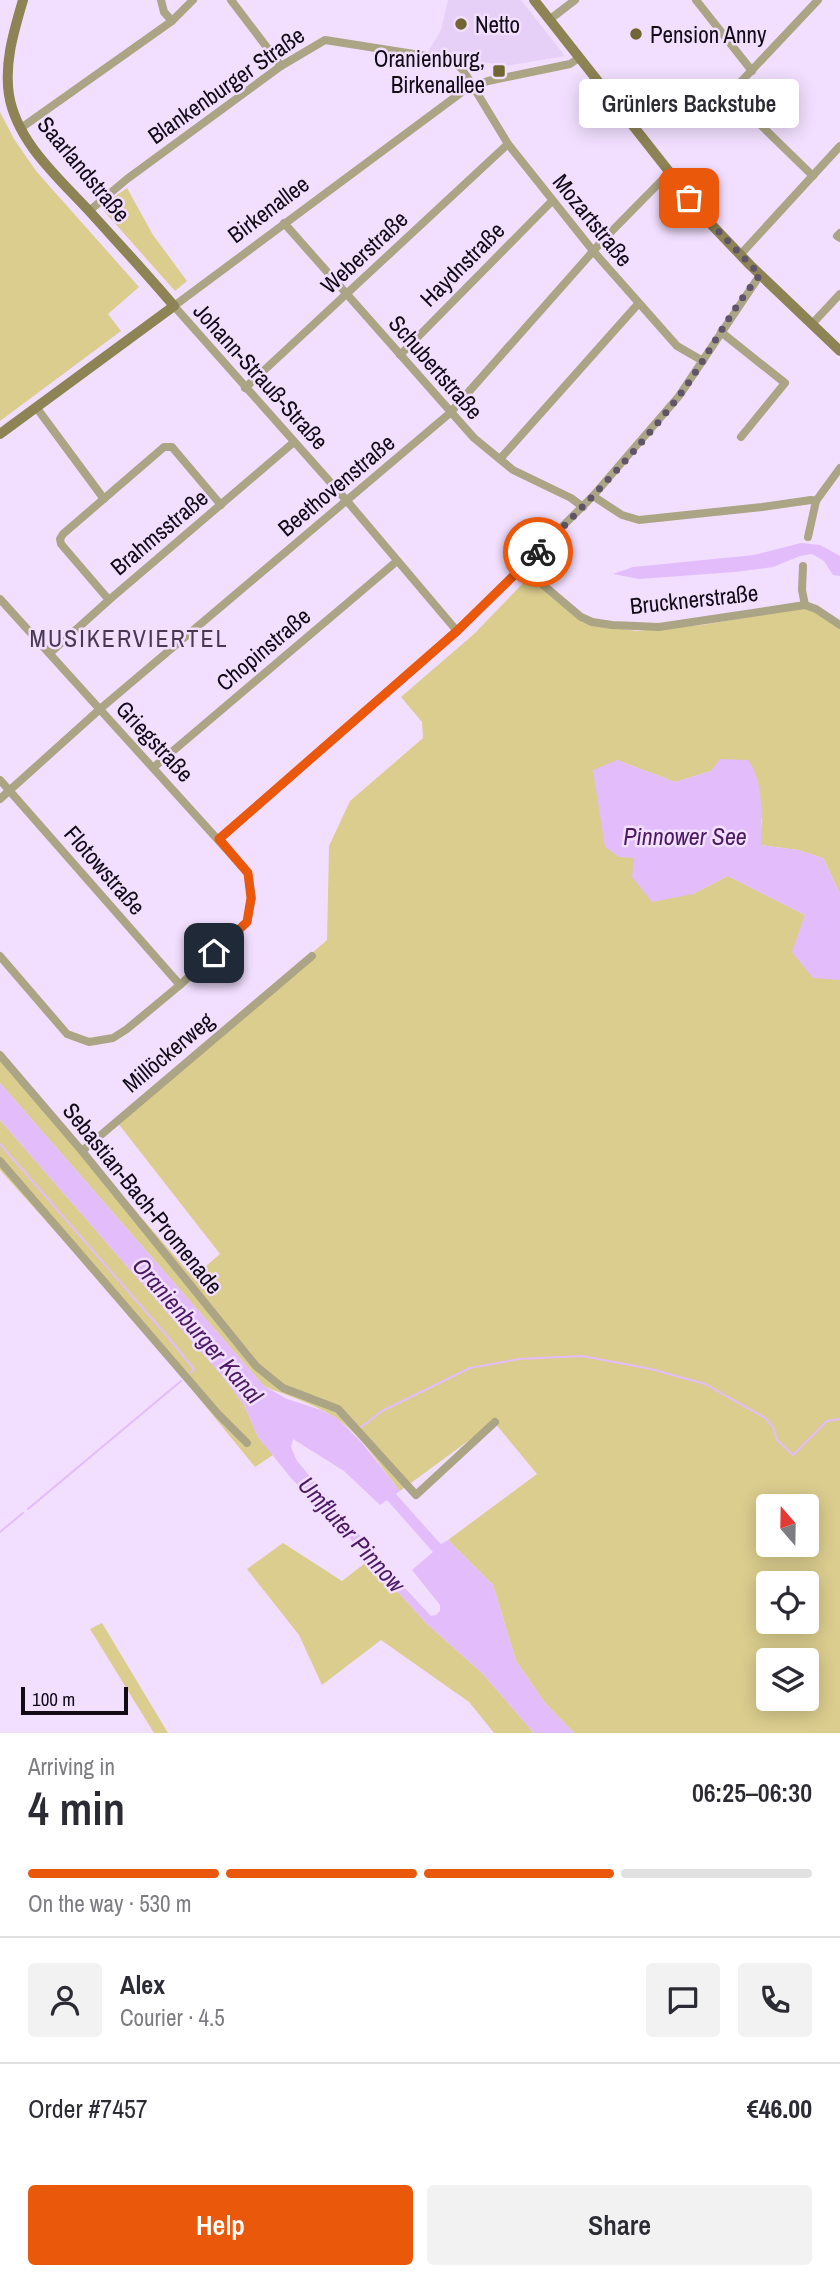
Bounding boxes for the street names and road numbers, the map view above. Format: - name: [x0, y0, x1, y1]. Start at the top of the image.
- street label: Blankenburger Straße: [142, 19, 310, 151]
- street label: Saarlandstraße: [31, 110, 137, 228]
- street label: Mozartstraße: [546, 167, 640, 273]
- street label: Birkenallee: [221, 168, 315, 250]
- street label: Weberstraße: [314, 204, 414, 300]
- street label: Haydnstraße: [413, 215, 511, 313]
- street label: Johann-Strauß-Straße: [187, 296, 335, 456]
- street label: Schubertstraße: [382, 308, 490, 426]
- street label: Beethovenstraße: [271, 427, 401, 543]
- street label: Brahmsstraße: [104, 482, 214, 582]
- street label: Brucknerstraße: [628, 577, 760, 621]
- street label: Chopinstraße: [209, 600, 317, 698]
- street label: Griegstraße: [109, 694, 201, 788]
- street label: Flotowstraße: [58, 819, 152, 921]
- street label: Millöckerweg: [116, 1004, 220, 1099]
- street label: Sebastian-Bach-Promenade: [56, 1096, 230, 1300]

